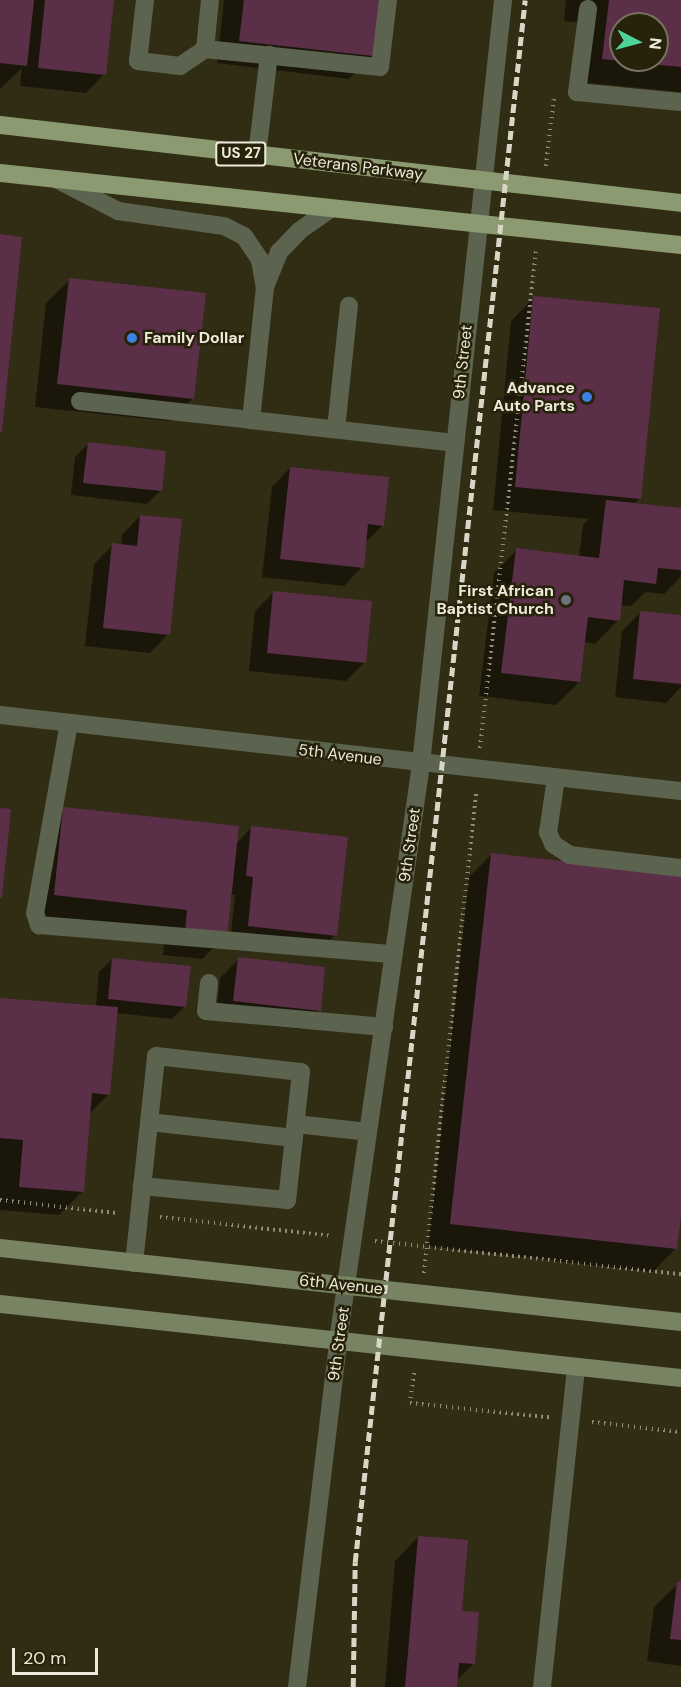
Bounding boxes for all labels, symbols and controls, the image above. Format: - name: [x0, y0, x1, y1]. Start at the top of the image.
- north arrow: [609, 12, 669, 72]
- text: N: [644, 37, 666, 51]
- road number: US 27: [214, 142, 268, 166]
- street label: Veterans Parkway: [292, 150, 424, 184]
- street label: 9th Street: [450, 324, 476, 400]
- place label: Family Dollar: [144, 328, 244, 348]
- marker: Family Dollar: [125, 331, 139, 345]
- place label: Advance Auto Parts: [493, 378, 575, 416]
- marker: Advance Auto Parts: [580, 390, 594, 404]
- place label: First African Baptist Church: [436, 581, 554, 619]
- marker: First African Baptist Church: [559, 593, 573, 607]
- street label: 5th Avenue: [297, 740, 383, 770]
- street label: 9th Street: [395, 806, 425, 884]
- street label: 6th Avenue: [298, 1271, 384, 1299]
- street label: 9th Street: [324, 1305, 354, 1383]
- scale bar: [15, 1636, 100, 1674]
- text: 20 m: [23, 1646, 66, 1670]

